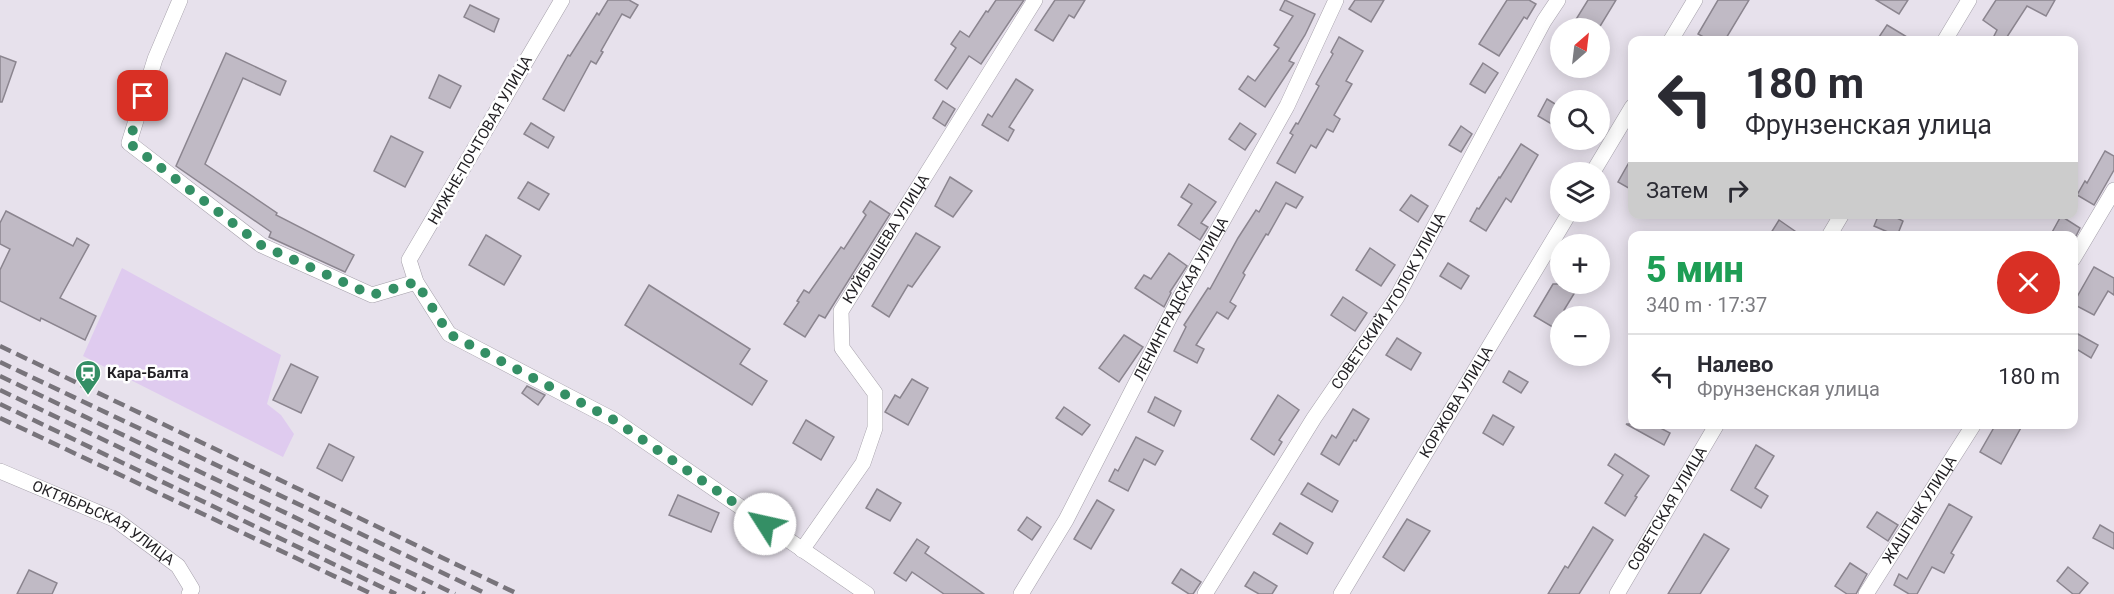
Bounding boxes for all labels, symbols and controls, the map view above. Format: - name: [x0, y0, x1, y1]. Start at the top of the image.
- north arrow: [1550, 18, 1610, 78]
- map controls: [1550, 18, 1610, 366]
- street label: НИЖНЕ-ПОЧТОВАЯ УЛИЦА: [424, 52, 536, 228]
- text: 180 m: [1745, 59, 1864, 108]
- icon: left: [1646, 60, 1724, 138]
- pin: [117, 70, 168, 121]
- icon: arrive: [126, 79, 159, 112]
- button: search: [1550, 90, 1610, 150]
- text: Фрунзенская улица: [1745, 109, 1992, 141]
- button: layers: [1550, 162, 1610, 222]
- street label: КУЙБЫШЕВА УЛИЦА: [839, 171, 933, 307]
- icon: right: [1721, 174, 1754, 207]
- text: Затем: [1646, 178, 1709, 203]
- street label: СОВЕТСКИЙ УГОЛОК УЛИЦА: [1327, 209, 1449, 393]
- street label: ЛЕНИНГРАДСКАЯ УЛИЦА: [1130, 214, 1232, 383]
- button: +: [1550, 234, 1610, 294]
- text: 5 мин: [1646, 249, 1744, 291]
- button: close: [1997, 251, 2060, 314]
- text: 340 m · 17:37: [1646, 293, 1767, 317]
- button: −: [1550, 306, 1610, 366]
- street label: КОРЖОВА УЛИЦА: [1416, 343, 1497, 461]
- text: Налево: [1697, 352, 1774, 377]
- station icon: Кара-Балта: [73, 358, 103, 396]
- icon: left: [1646, 360, 1679, 393]
- place label: Кара-Балта: [107, 364, 189, 382]
- text: 180 m: [1998, 364, 2060, 389]
- text: Фрунзенская улица: [1697, 377, 1880, 401]
- street label: СОВЕТСКАЯ УЛИЦА: [1624, 443, 1711, 574]
- street label: ЖАШТЫК УЛИЦА: [1879, 452, 1961, 567]
- street label: ОКТЯБРЬСКАЯ УЛИЦА: [29, 477, 178, 569]
- position arrow: [733, 492, 797, 556]

